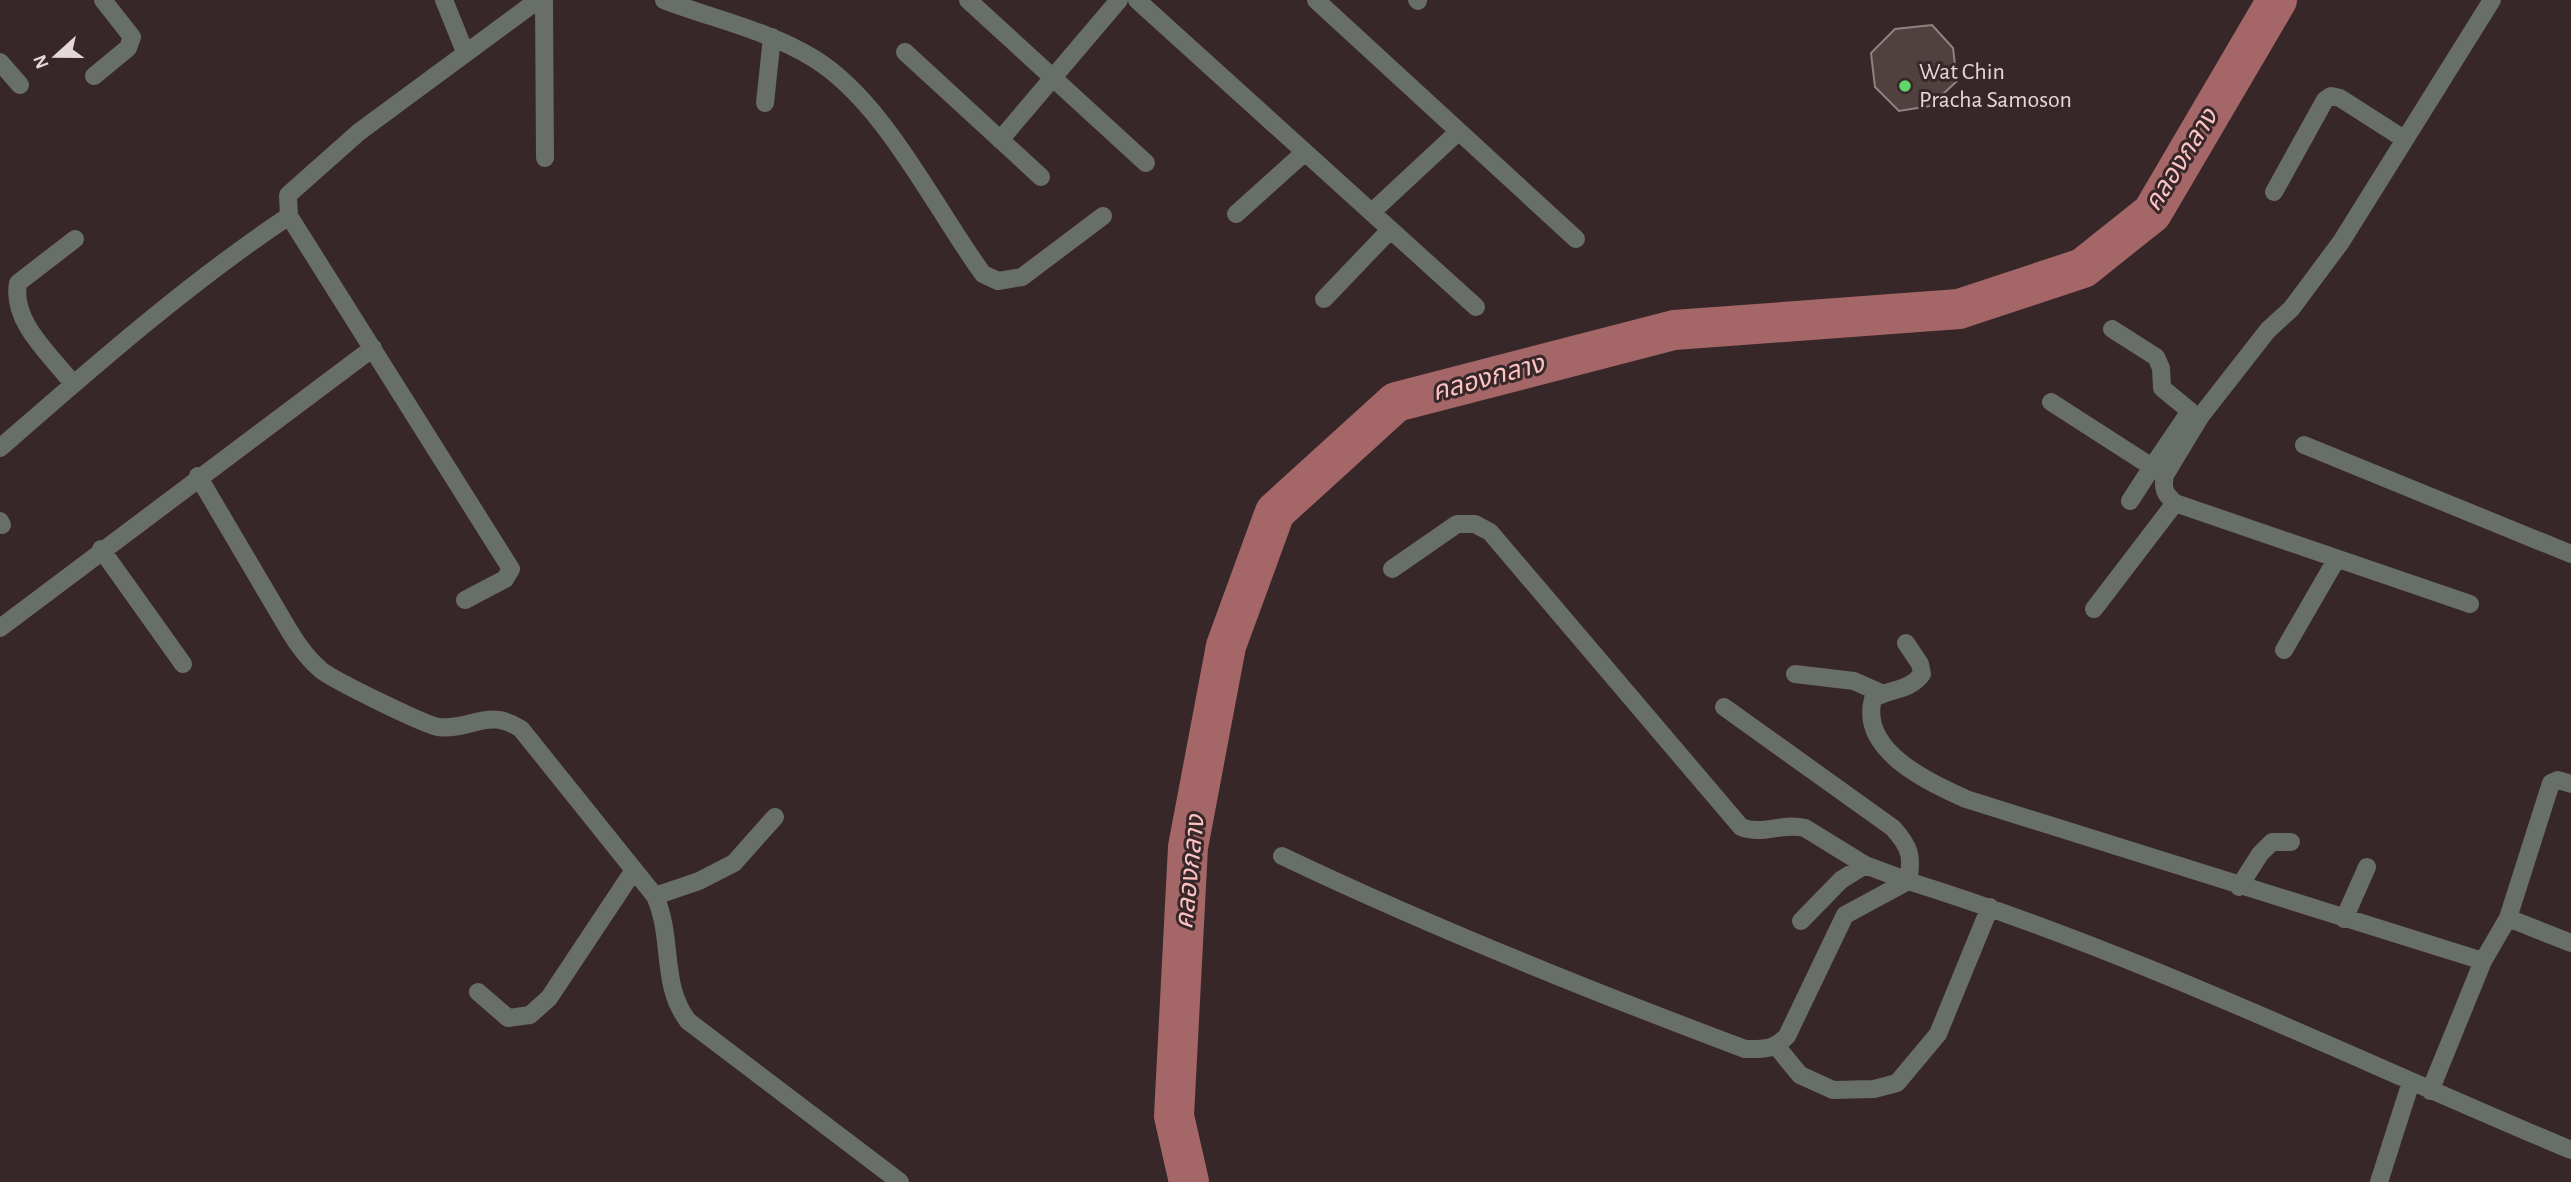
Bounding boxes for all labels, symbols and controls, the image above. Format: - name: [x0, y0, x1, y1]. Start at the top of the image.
- north arrow: [21, 21, 91, 91]
- text: N: [30, 52, 53, 71]
- place label: Wat Chin Pracha Samoson: [1919, 60, 2072, 112]
- marker: Wat Chin Pracha Samoson: [1897, 78, 1913, 94]
- water label: คลองกลาง: [2140, 104, 2223, 216]
- water label: คลองกลาง: [1429, 350, 1548, 405]
- water label: คลองกลาง: [1171, 813, 1209, 930]

